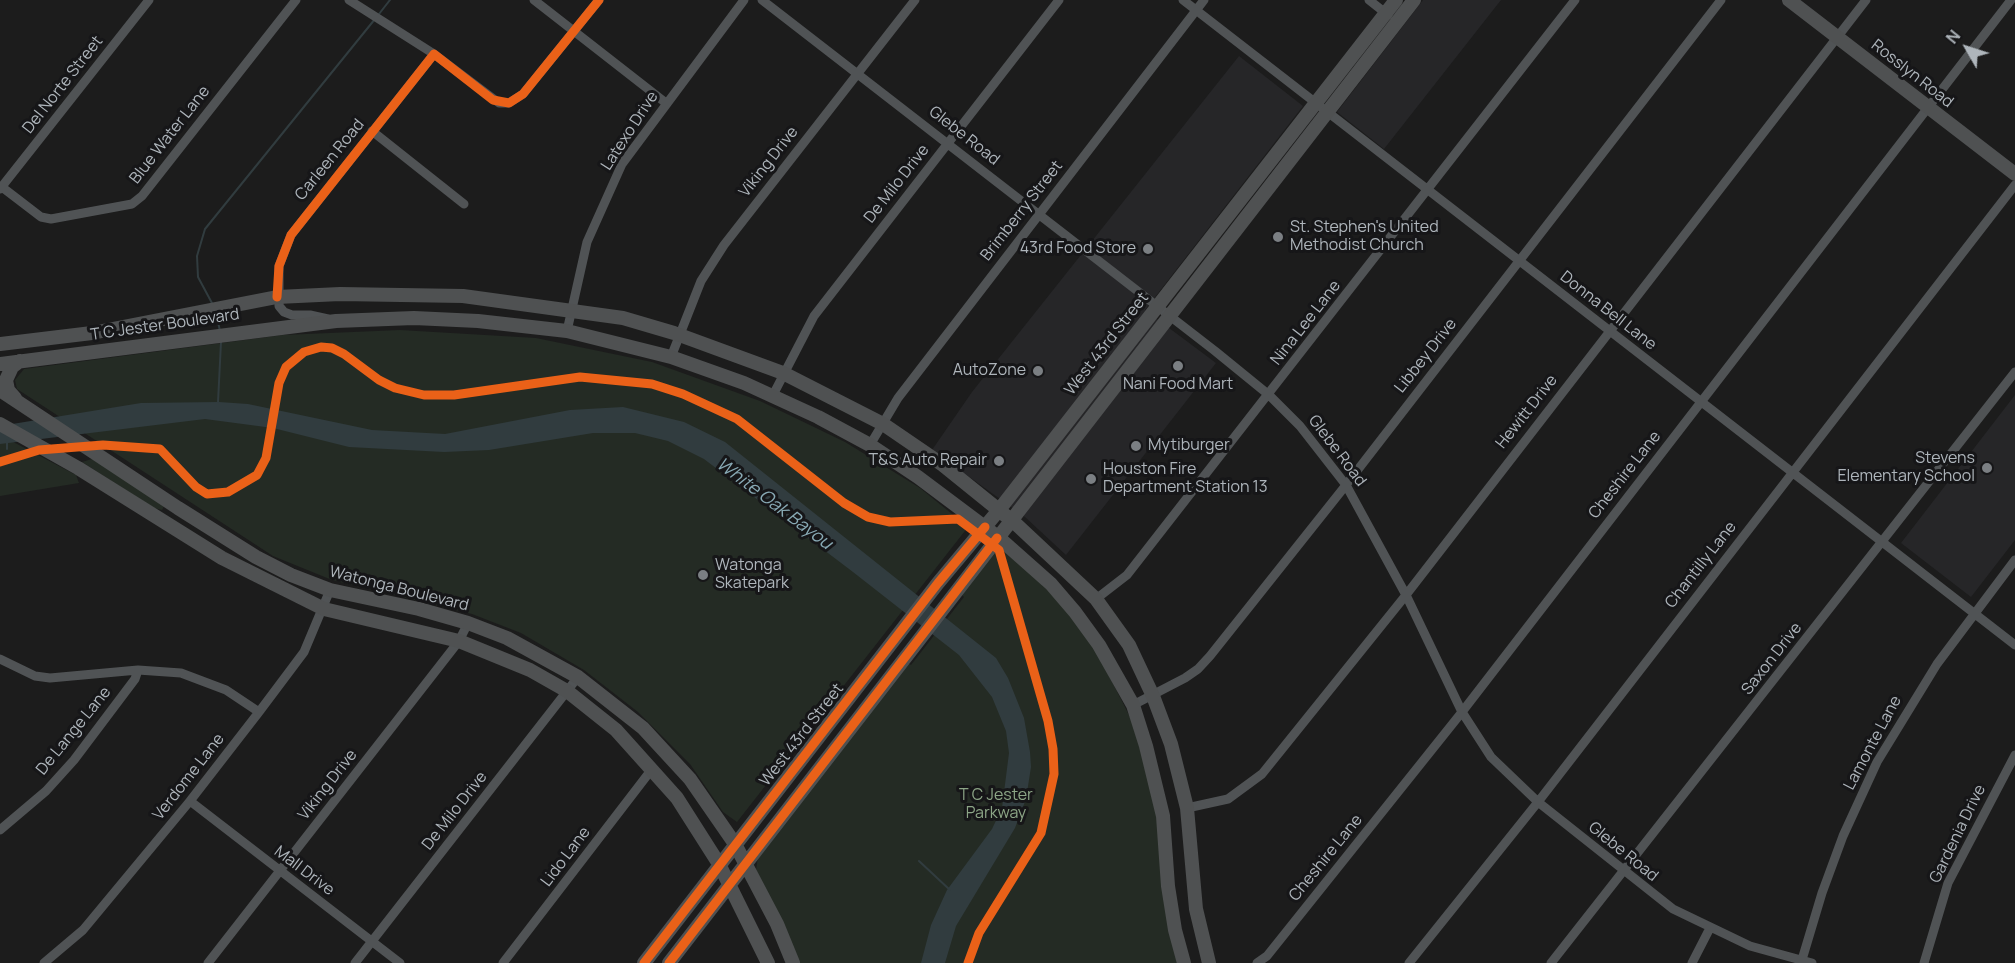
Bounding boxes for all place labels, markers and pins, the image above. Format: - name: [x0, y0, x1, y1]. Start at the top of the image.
- place label: St. Stephen's United Methodist Church: [1290, 218, 1439, 256]
- marker: St. Stephen's United Methodist Church: [1271, 230, 1285, 244]
- place label: 43rd Food Store: [1020, 239, 1136, 259]
- marker: 43rd Food Store: [1141, 242, 1155, 256]
- marker: Nani Food Mart: [1171, 359, 1185, 373]
- place label: AutoZone: [953, 361, 1026, 381]
- marker: AutoZone: [1031, 364, 1045, 378]
- place label: Nani Food Mart: [1123, 375, 1233, 395]
- place label: Mytiburger: [1148, 436, 1230, 456]
- marker: Mytiburger: [1129, 439, 1143, 453]
- place label: Stevens Elementary School: [1837, 449, 1975, 487]
- place label: T&S Auto Repair: [869, 451, 987, 471]
- marker: T&S Auto Repair: [992, 454, 1006, 468]
- place label: Houston Fire Department Station 13: [1103, 460, 1268, 498]
- marker: Stevens Elementary School: [1980, 461, 1994, 475]
- marker: Houston Fire Department Station 13: [1084, 472, 1098, 486]
- place label: Watonga Skatepark: [715, 556, 789, 594]
- marker: Watonga Skatepark: [696, 568, 710, 582]

